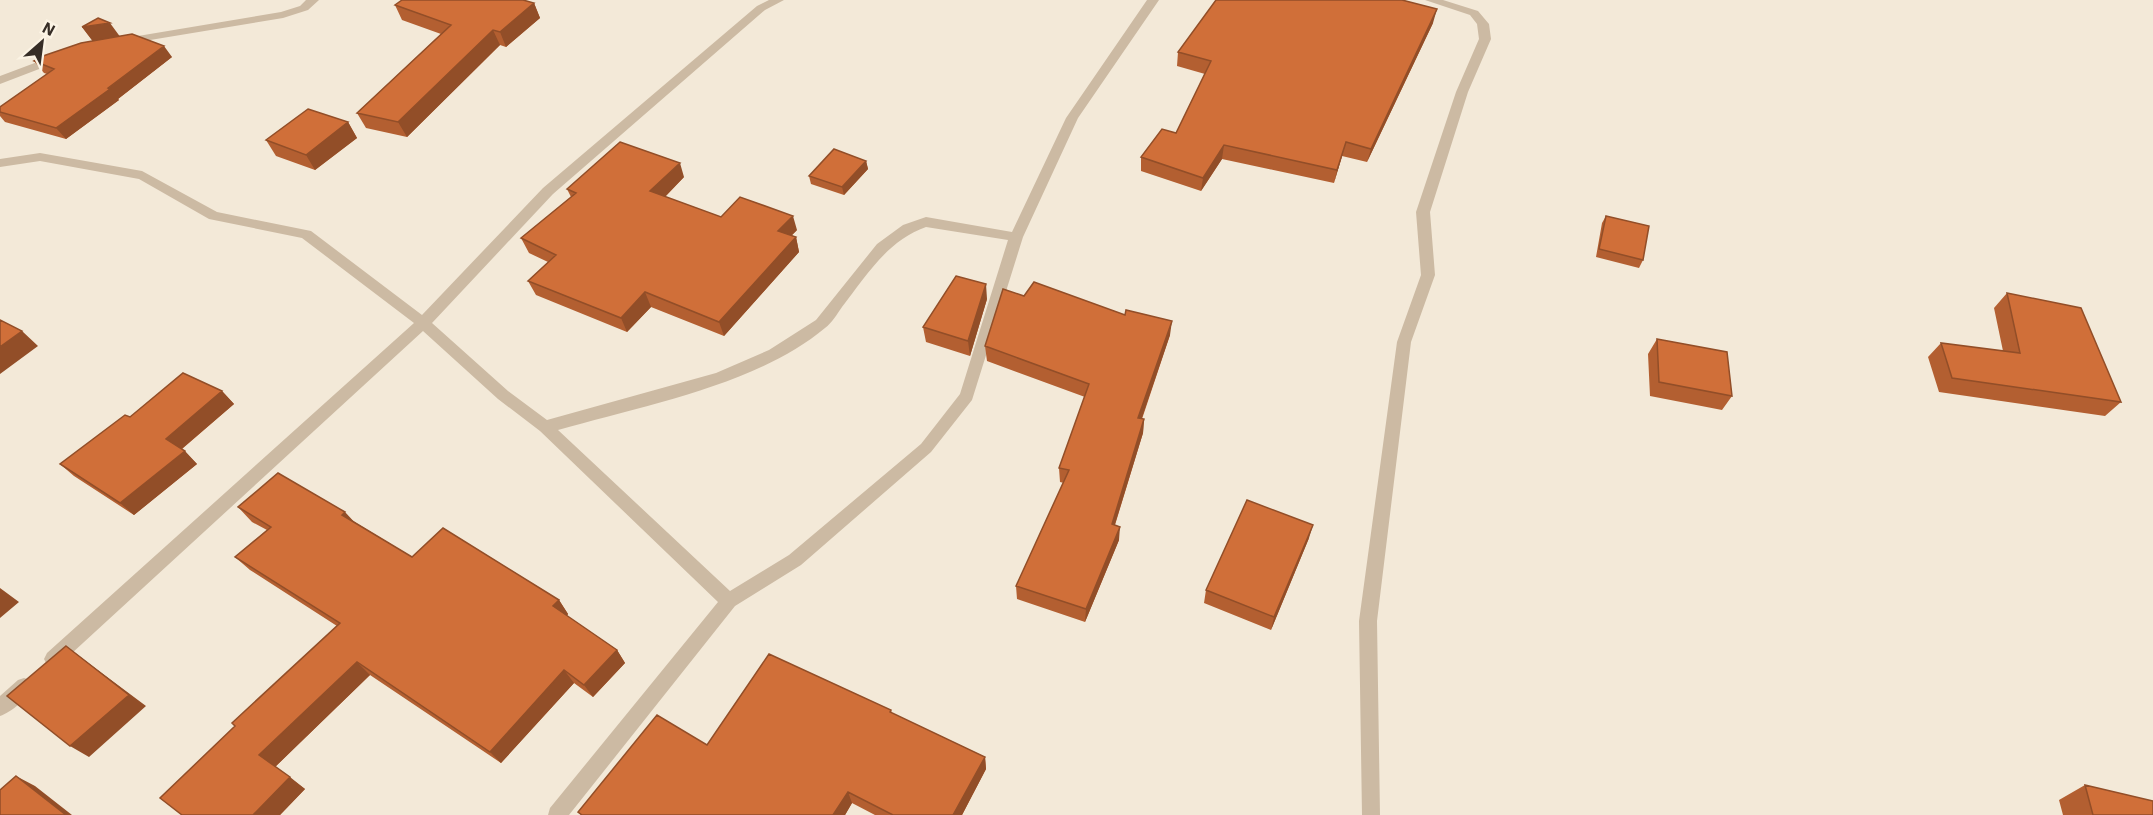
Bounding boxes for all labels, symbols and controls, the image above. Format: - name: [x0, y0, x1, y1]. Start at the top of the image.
- north arrow: [12, 12, 72, 72]
- text: N: [39, 17, 59, 40]

